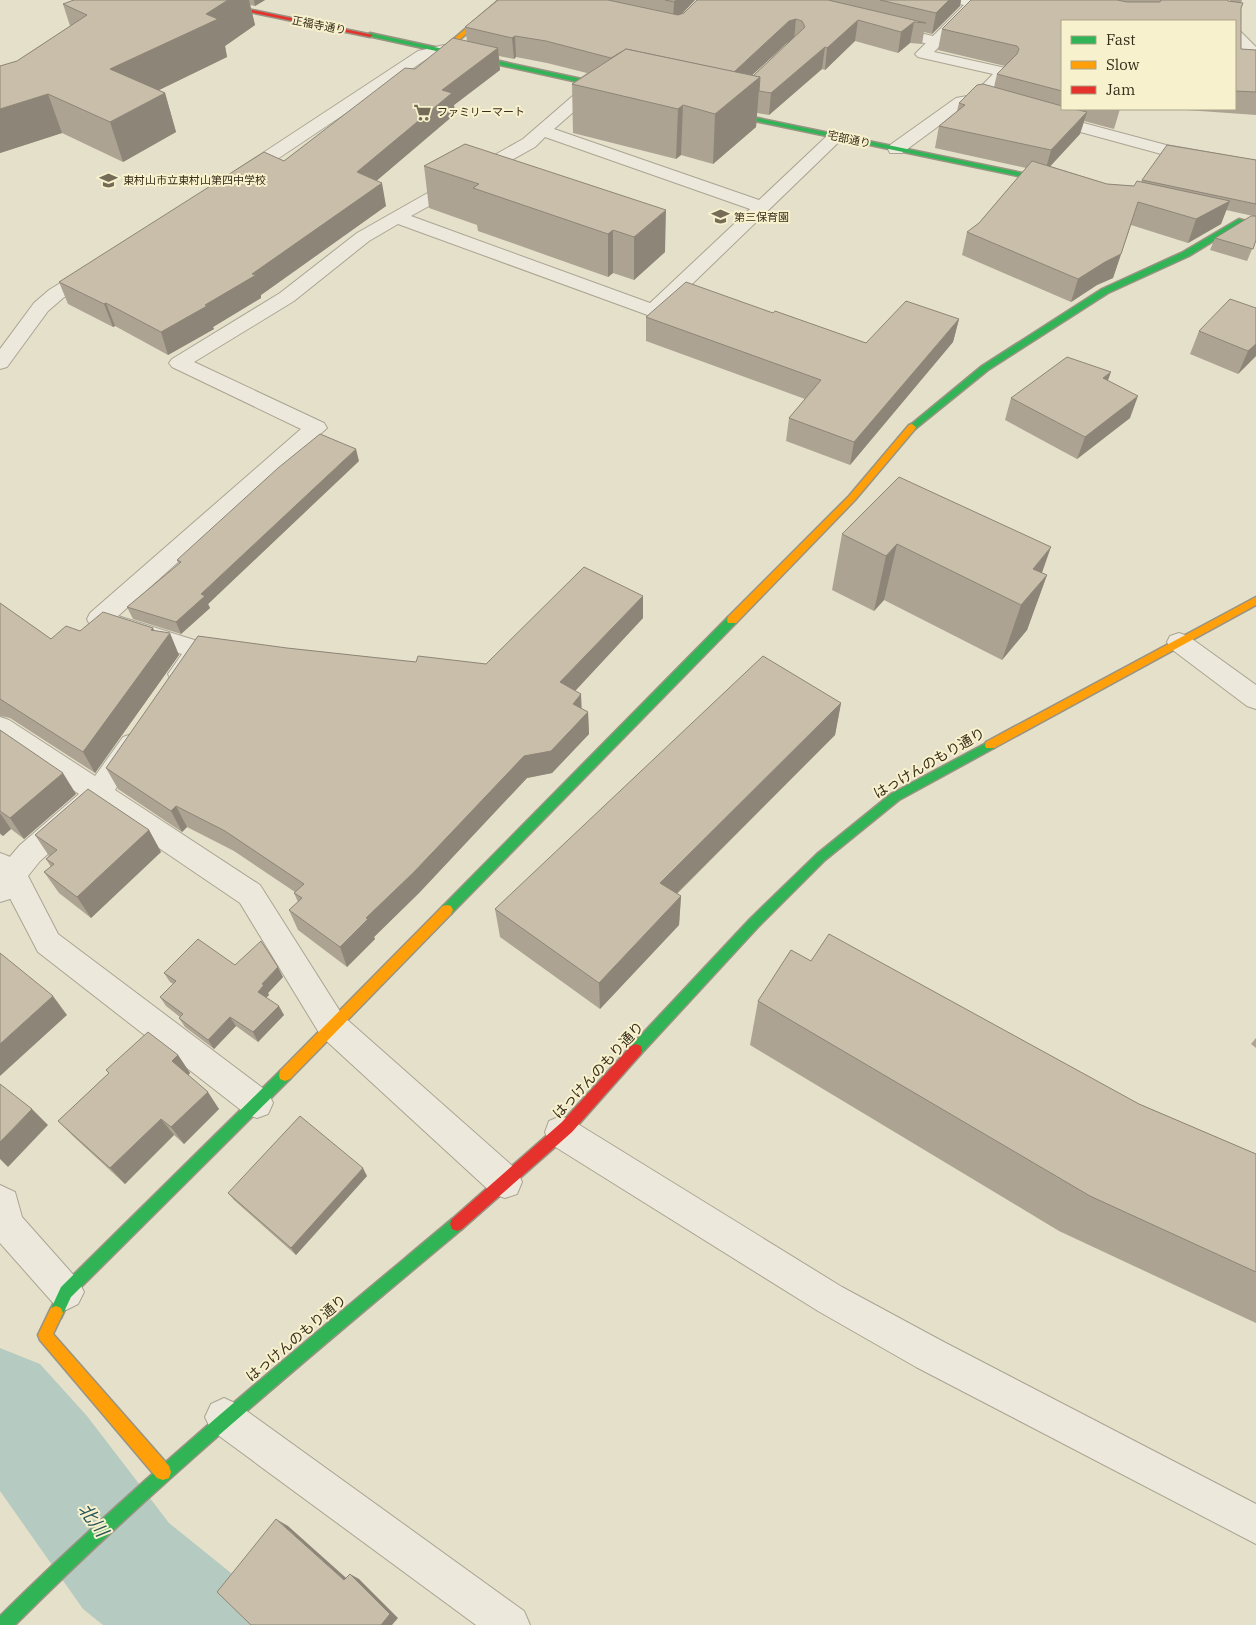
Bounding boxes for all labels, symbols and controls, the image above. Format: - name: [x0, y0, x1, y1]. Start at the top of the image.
- street label: 正福寺通り: [291, 13, 347, 37]
- legend: [1061, 20, 1236, 110]
- text: Fast: [1106, 30, 1136, 49]
- text: Slow: [1106, 55, 1140, 74]
- text: Jam: [1106, 80, 1135, 99]
- supermarket icon: ファミリーマート: [413, 102, 433, 122]
- place label: ファミリーマート: [437, 105, 525, 119]
- street label: 宅部通り: [826, 128, 872, 150]
- school or university icon: 東村山市立東村山第四中学校: [99, 170, 119, 190]
- place label: 東村山市立東村山第四中学校: [123, 173, 266, 187]
- school or university icon: 第三保育園: [710, 207, 730, 227]
- place label: 第三保育園: [734, 210, 789, 224]
- street label: はっけんのもり通り: [870, 724, 988, 802]
- street label: はっけんのもり通り: [548, 1018, 648, 1122]
- street label: はっけんのもり通り: [242, 1291, 350, 1385]
- water label: 北川: [74, 1498, 114, 1543]

